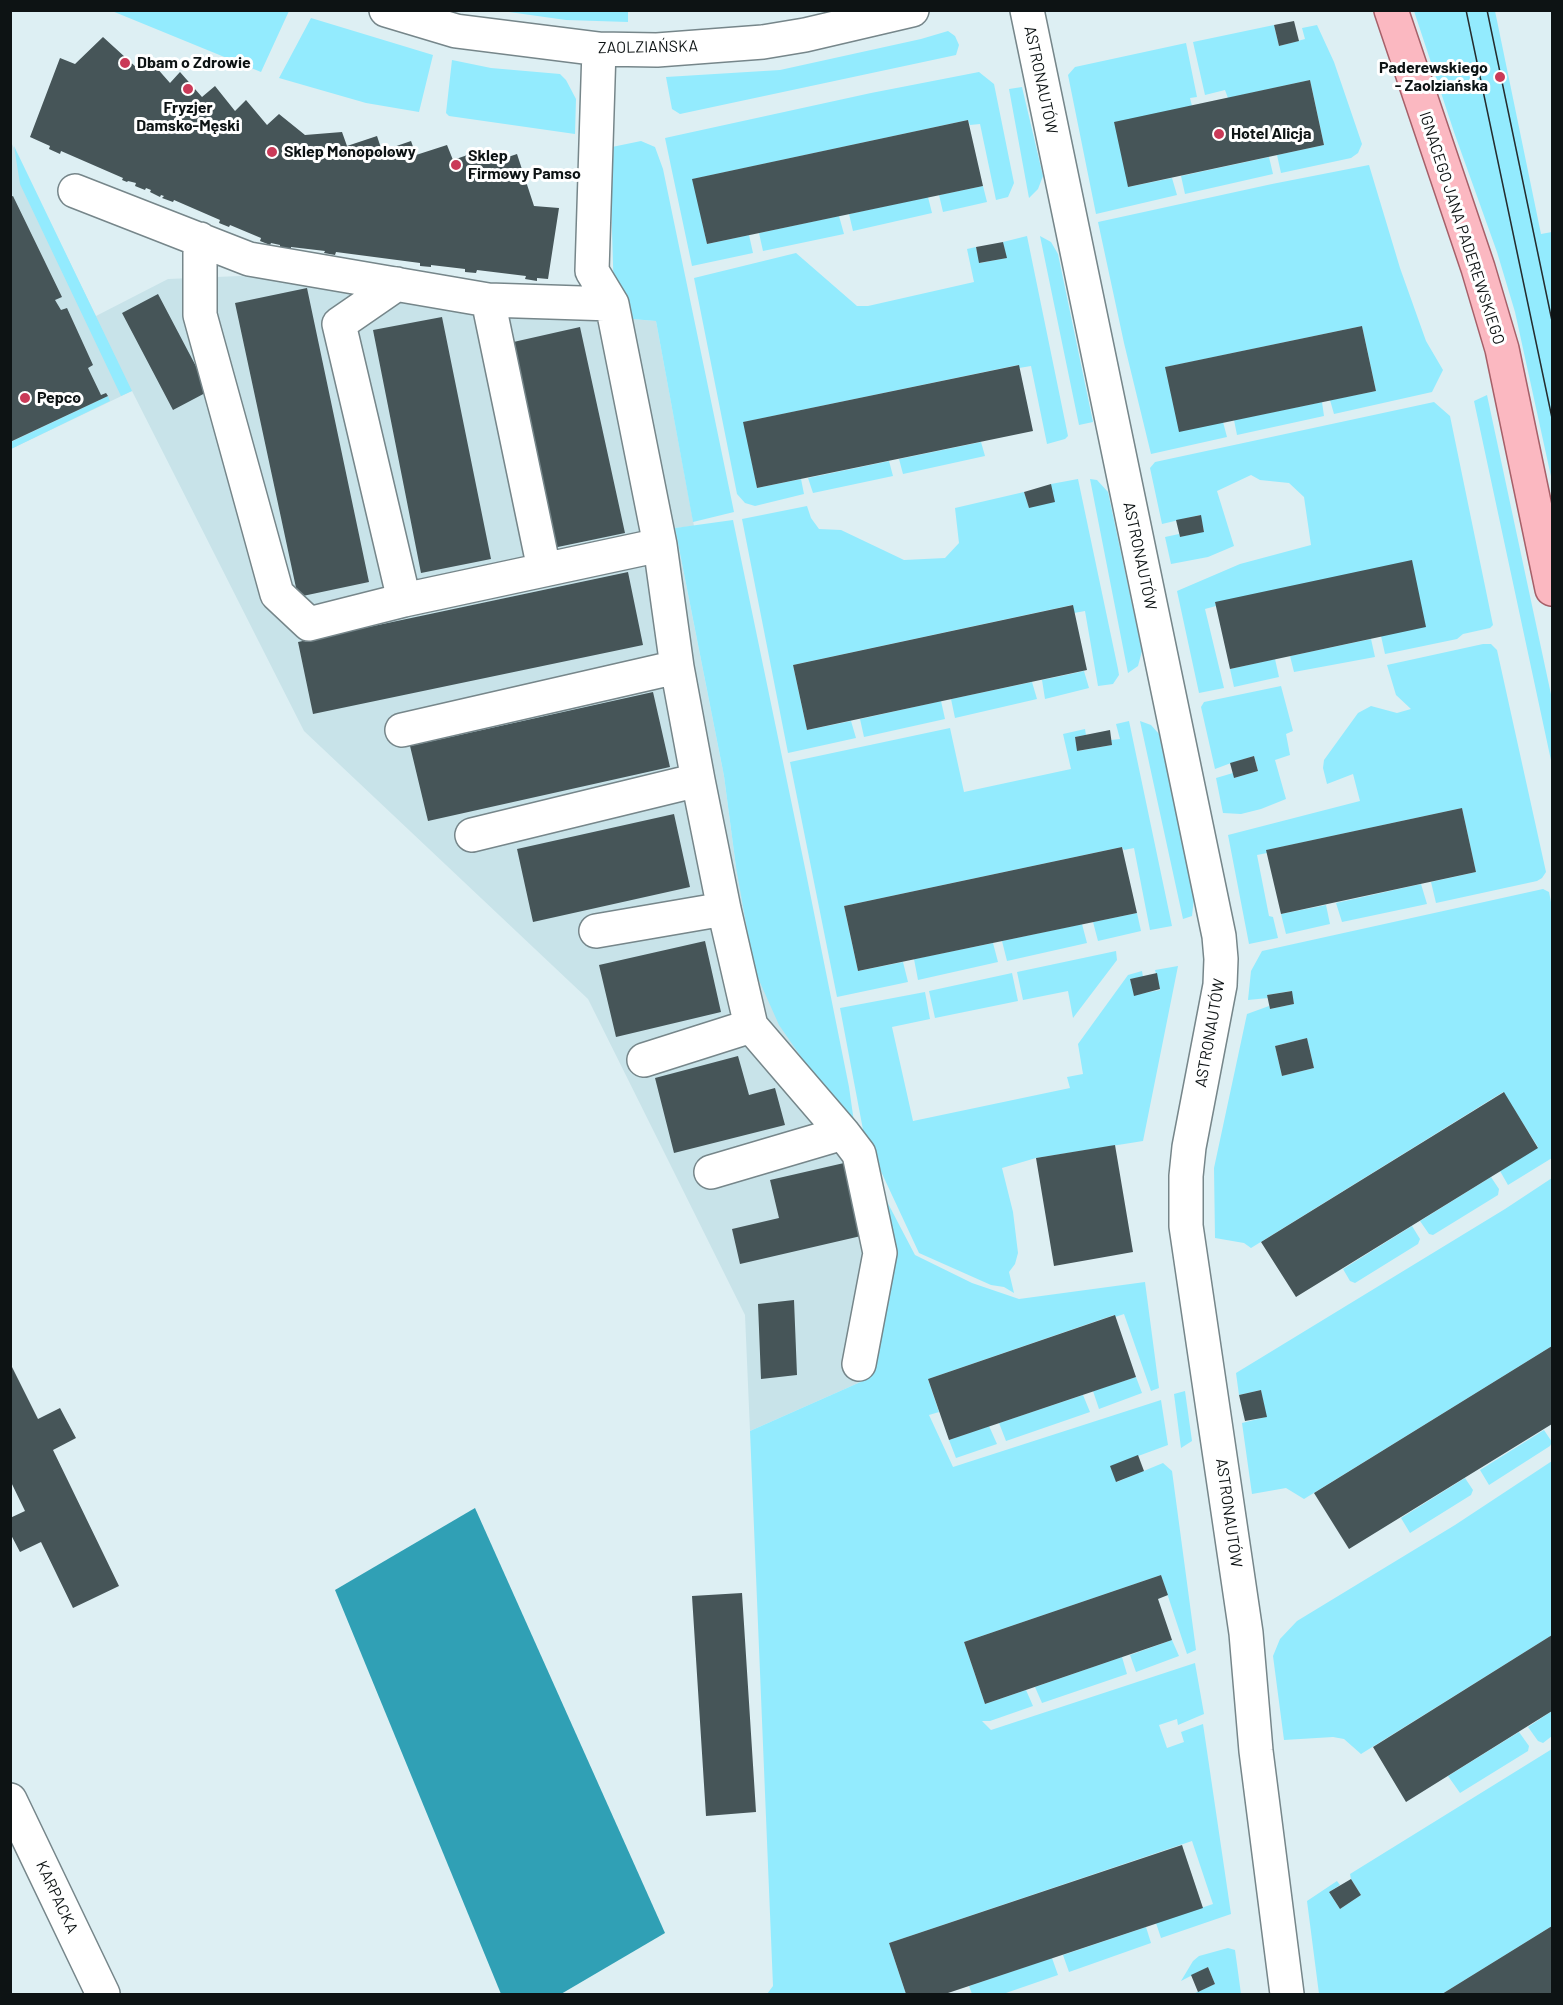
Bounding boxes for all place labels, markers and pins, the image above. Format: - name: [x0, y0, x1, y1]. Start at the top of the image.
- place label: Dbam o Zdrowie: [137, 53, 251, 73]
- marker: Dbam o Zdrowie: [118, 56, 132, 70]
- place label: Paderewskiego - Zaolziańska: [1379, 58, 1488, 96]
- marker: Paderewskiego - Zaolziańska: [1493, 70, 1507, 84]
- marker: Fryzjer Damsko-Męski: [181, 82, 195, 96]
- place label: Fryzjer Damsko-Męski: [136, 98, 240, 136]
- place label: Hotel Alicja: [1231, 124, 1311, 144]
- marker: Hotel Alicja: [1212, 127, 1226, 141]
- place label: Sklep Monopolowy: [284, 142, 416, 162]
- marker: Sklep Monopolowy: [265, 145, 279, 159]
- place label: Sklep Firmowy Pamso: [468, 146, 581, 184]
- marker: Sklep Firmowy Pamso: [449, 158, 463, 172]
- place label: Pepco: [37, 388, 81, 408]
- marker: Pepco: [18, 391, 32, 405]

